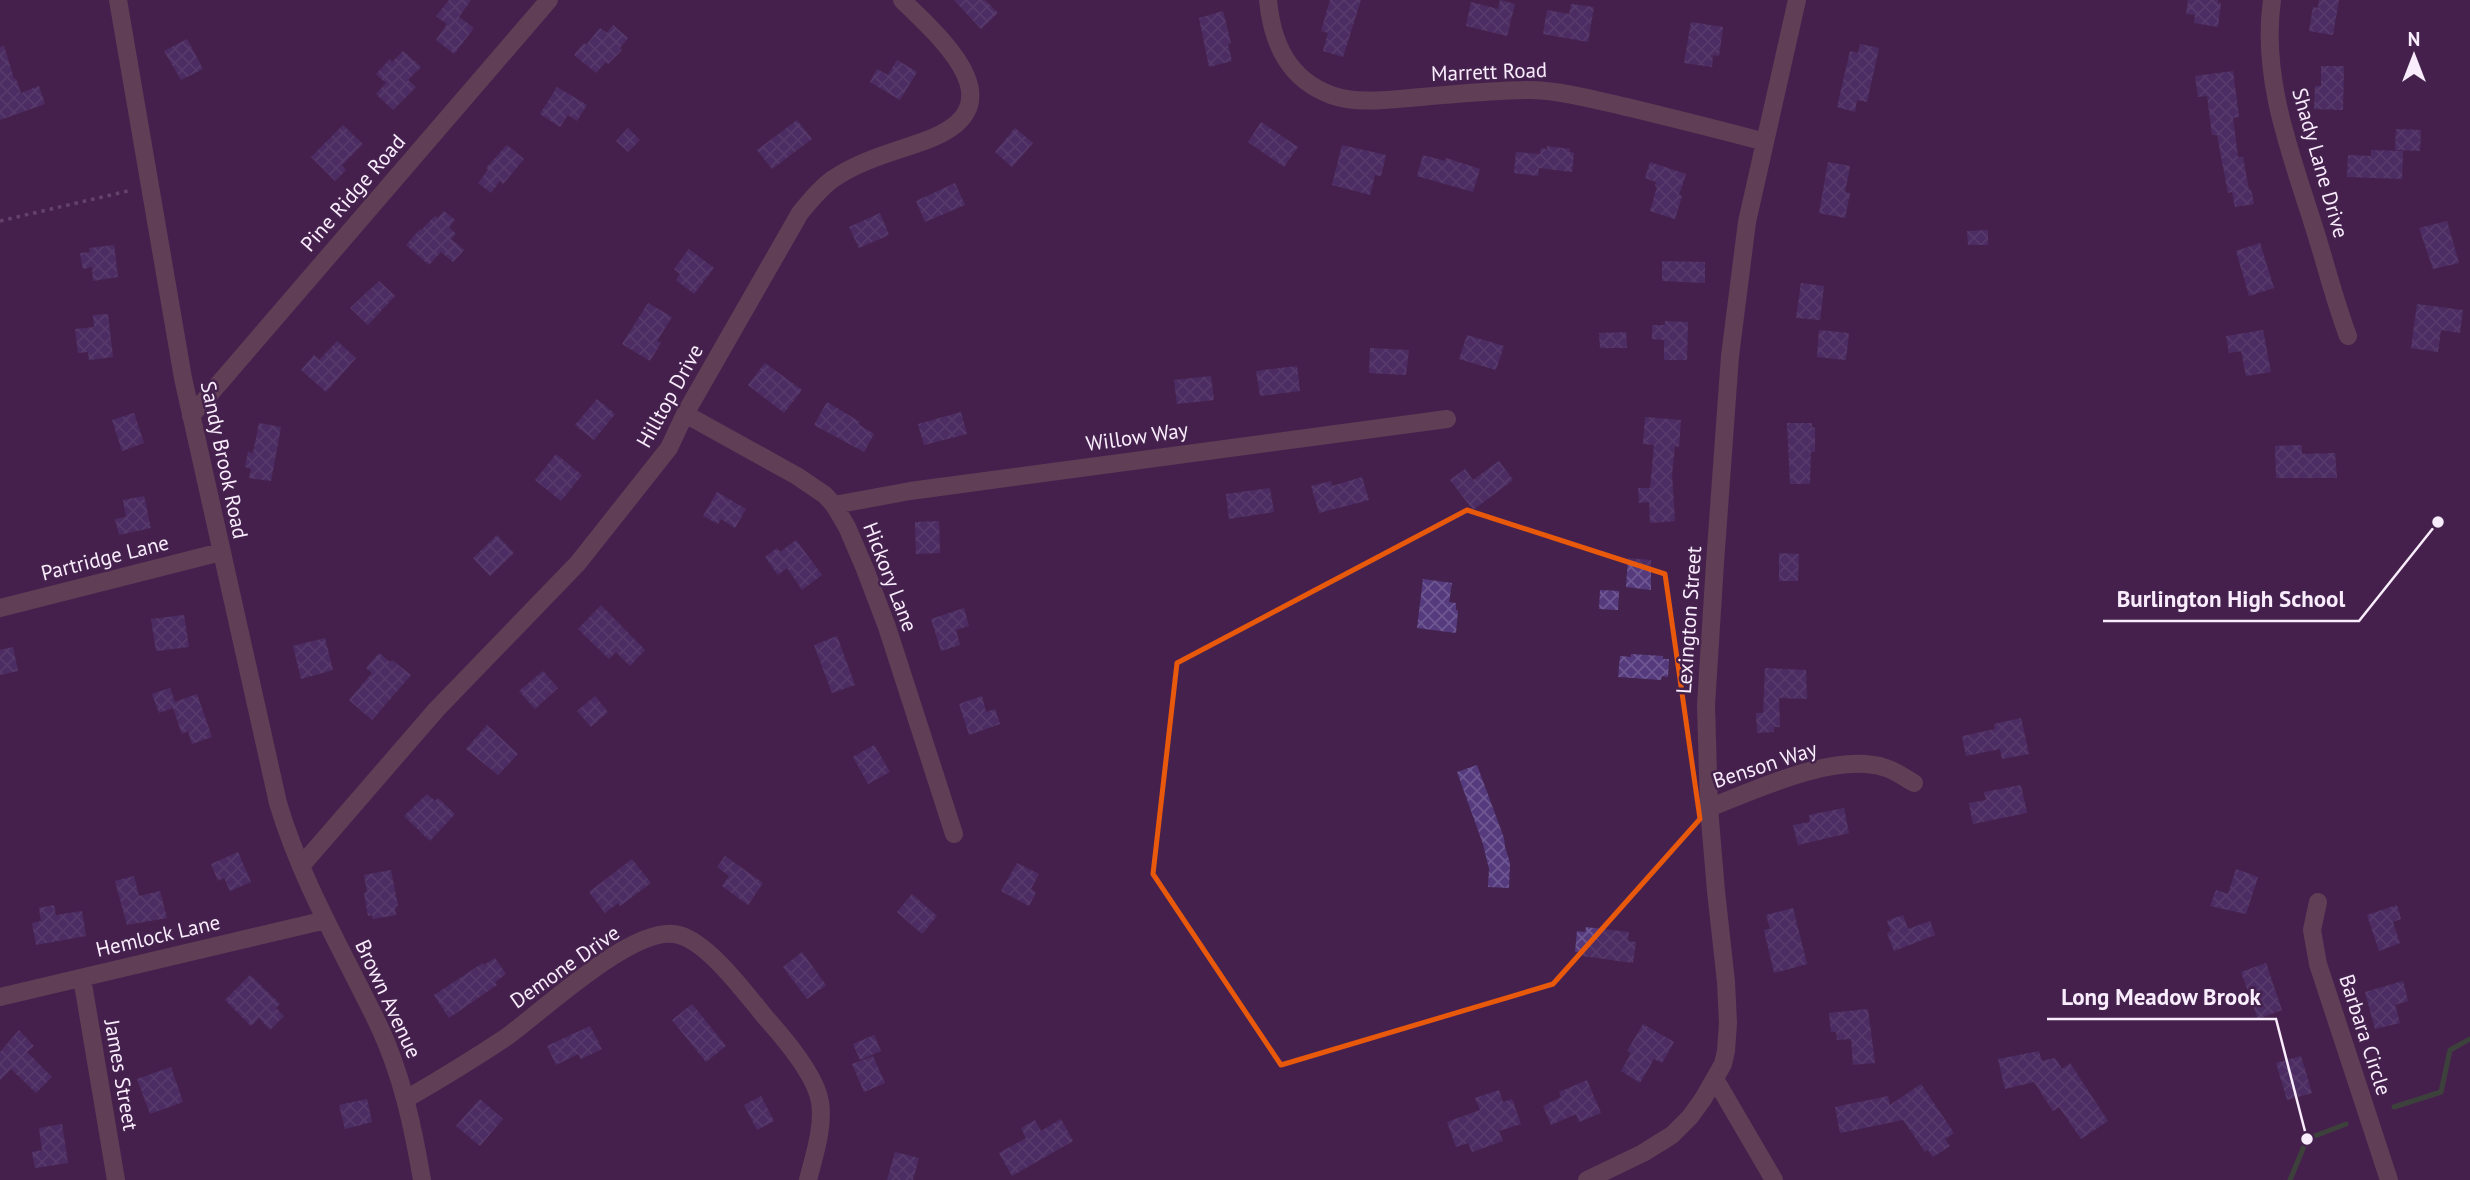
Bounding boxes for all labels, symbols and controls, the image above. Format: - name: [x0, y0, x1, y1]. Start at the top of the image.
- north arrow: [2379, 21, 2449, 91]
- text: N: [2408, 27, 2420, 51]
- street label: Marrett Road: [1430, 56, 1548, 87]
- street label: Shady Lane Drive: [2286, 85, 2355, 241]
- street label: Pine Ridge Road: [294, 129, 411, 257]
- street label: Hilltop Drive: [630, 339, 709, 452]
- street label: Sandy Brook Road: [195, 379, 254, 541]
- street label: Willow Way: [1084, 416, 1190, 457]
- street label: Hickory Lane: [857, 518, 924, 635]
- street label: Partridge Lane: [38, 529, 172, 586]
- street label: Lexington Street: [1670, 545, 1707, 695]
- callout: Burlington High School: [2103, 577, 2359, 621]
- text: Burlington High School: [2117, 584, 2345, 613]
- street label: Benson Way: [1709, 735, 1821, 794]
- street label: Hemlock Lane: [93, 908, 223, 963]
- street label: Demone Drive: [505, 919, 625, 1014]
- street label: Brown Avenue: [349, 935, 428, 1062]
- street label: Barbara Circle: [2333, 971, 2398, 1099]
- callout: Long Meadow Brook: [2047, 975, 2276, 1019]
- text: Long Meadow Brook: [2061, 982, 2261, 1011]
- street label: James Street: [98, 1016, 145, 1133]

